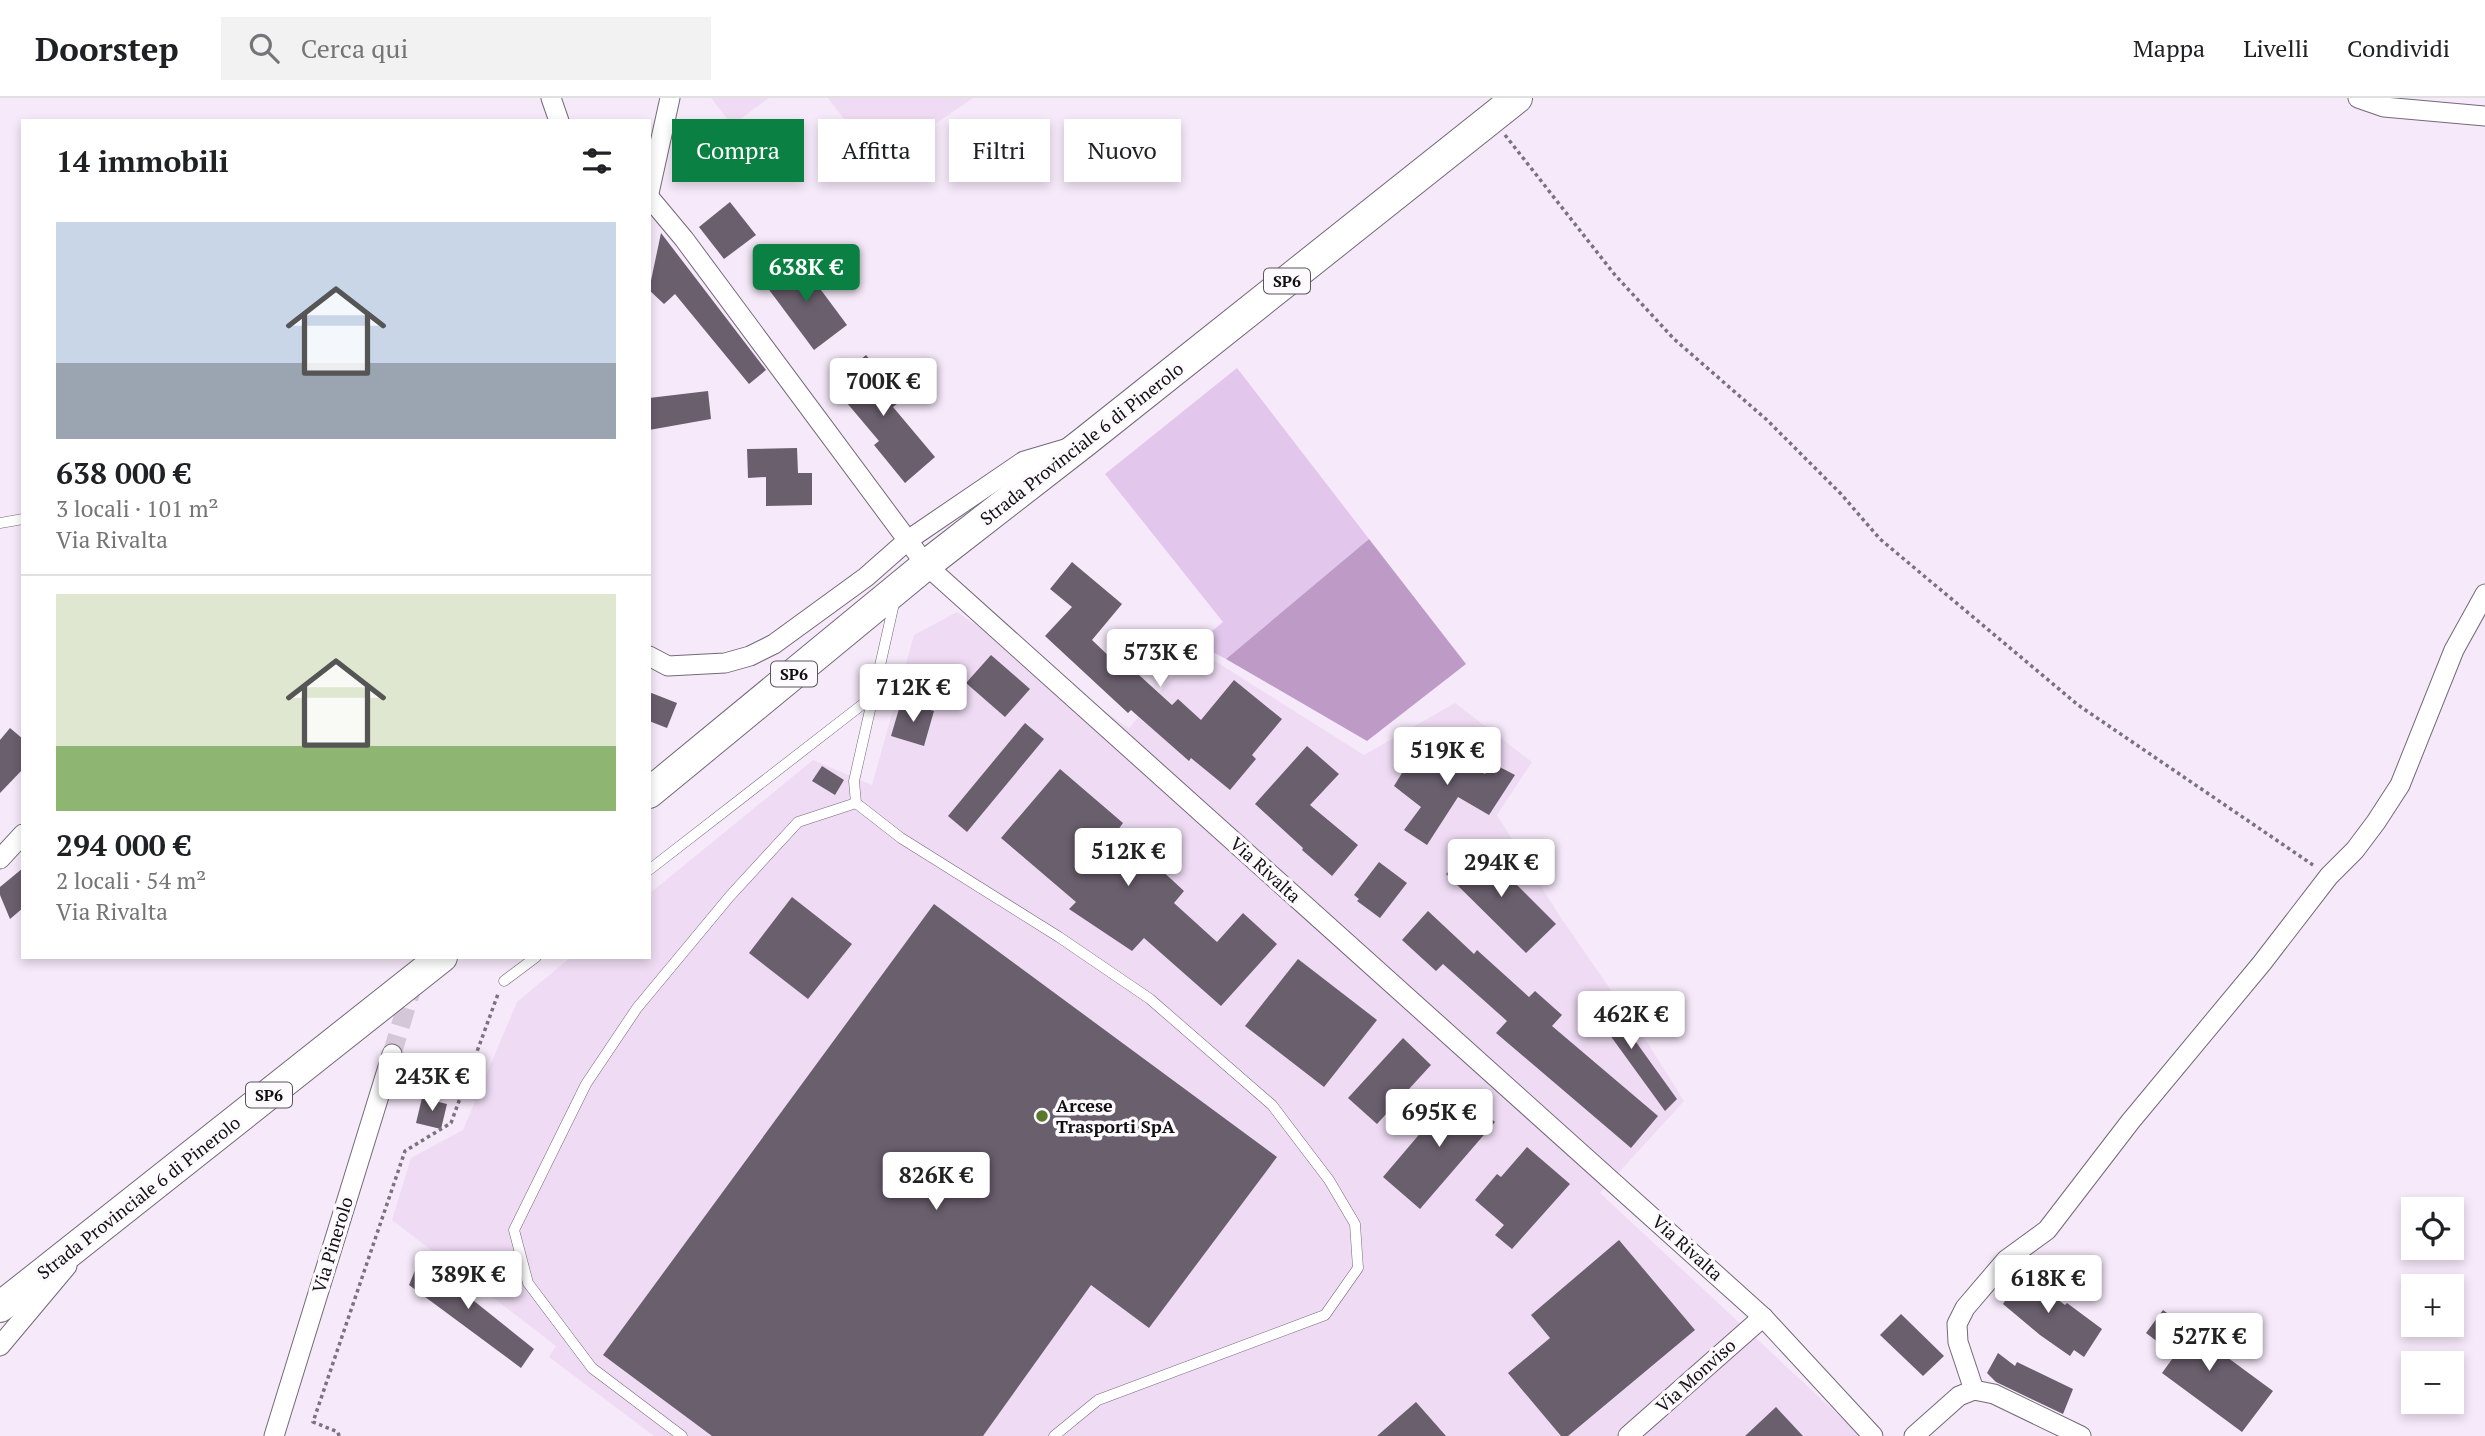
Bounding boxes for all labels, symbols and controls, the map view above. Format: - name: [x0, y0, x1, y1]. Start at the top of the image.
- search box: [221, 17, 711, 80]
- text: Doorstep: [35, 27, 179, 70]
- icon: search: [245, 29, 283, 67]
- text: Cerca qui: [301, 31, 408, 65]
- text: Mappa: [2133, 32, 2205, 64]
- text: Livelli: [2243, 32, 2309, 64]
- text: Condividi: [2347, 32, 2450, 64]
- chip: Compra: [672, 119, 804, 182]
- chip: Affitta: [818, 119, 935, 182]
- chip: Filtri: [949, 119, 1050, 182]
- chip: Nuovo: [1064, 119, 1181, 182]
- text: 14 immobili: [56, 141, 229, 181]
- icon: filters: [578, 142, 616, 180]
- pin: 638K €: [749, 244, 863, 304]
- text: 638K €: [769, 251, 843, 282]
- icon: home: [273, 268, 399, 394]
- road number: SP6: [1264, 268, 1310, 294]
- street label: Strada Provinciale 6 di Pinerolo: [975, 356, 1188, 530]
- pin: 700K €: [826, 358, 940, 418]
- text: 700K €: [846, 365, 920, 396]
- text: 638 000 €: [56, 453, 191, 493]
- text: 3 locali · 101 m²: [56, 493, 219, 524]
- text: Via Rivalta: [56, 524, 168, 555]
- pin: 573K €: [1103, 630, 1217, 689]
- text: 573K €: [1123, 636, 1197, 667]
- icon: home: [273, 640, 399, 766]
- road number: SP6: [771, 662, 817, 687]
- pin: 712K €: [856, 664, 970, 724]
- text: 712K €: [876, 671, 950, 702]
- pin: 519K €: [1390, 728, 1504, 787]
- text: 519K €: [1410, 734, 1484, 765]
- text: 294 000 €: [56, 825, 191, 865]
- pin: 512K €: [1071, 828, 1185, 888]
- street label: Via Rivalta: [1225, 831, 1306, 907]
- text: 512K €: [1091, 835, 1165, 866]
- pin: 294K €: [1444, 840, 1558, 899]
- text: 294K €: [1464, 846, 1538, 877]
- text: 2 locali · 54 m²: [56, 865, 206, 896]
- text: Via Rivalta: [56, 896, 168, 927]
- pin: 462K €: [1574, 992, 1688, 1051]
- text: 462K €: [1594, 998, 1668, 1029]
- pin: 243K €: [375, 1054, 489, 1113]
- text: 243K €: [395, 1060, 469, 1091]
- road number: SP6: [246, 1082, 292, 1107]
- pin: 695K €: [1382, 1090, 1496, 1149]
- place label: Arcese Trasporti SpA: [1056, 1093, 1176, 1138]
- text: 695K €: [1402, 1096, 1476, 1127]
- marker: Arcese Trasporti SpA: [1034, 1108, 1050, 1124]
- street label: Strada Provinciale 6 di Pinerolo: [32, 1110, 245, 1284]
- pin: 826K €: [879, 1152, 993, 1212]
- text: 826K €: [899, 1159, 973, 1190]
- street label: Via Pinerolo: [306, 1194, 358, 1296]
- map controls: [2401, 1197, 2464, 1414]
- button: locate: [2401, 1197, 2464, 1260]
- street label: Via Rivalta: [1647, 1209, 1728, 1285]
- pin: 389K €: [411, 1252, 525, 1311]
- pin: 618K €: [1991, 1256, 2105, 1315]
- text: 389K €: [431, 1258, 505, 1289]
- text: 618K €: [2011, 1262, 2085, 1293]
- button: +: [2401, 1274, 2464, 1337]
- pin: 527K €: [2152, 1314, 2266, 1373]
- text: 527K €: [2172, 1320, 2246, 1351]
- street label: Via Monviso: [1650, 1333, 1740, 1418]
- button: −: [2401, 1351, 2464, 1414]

